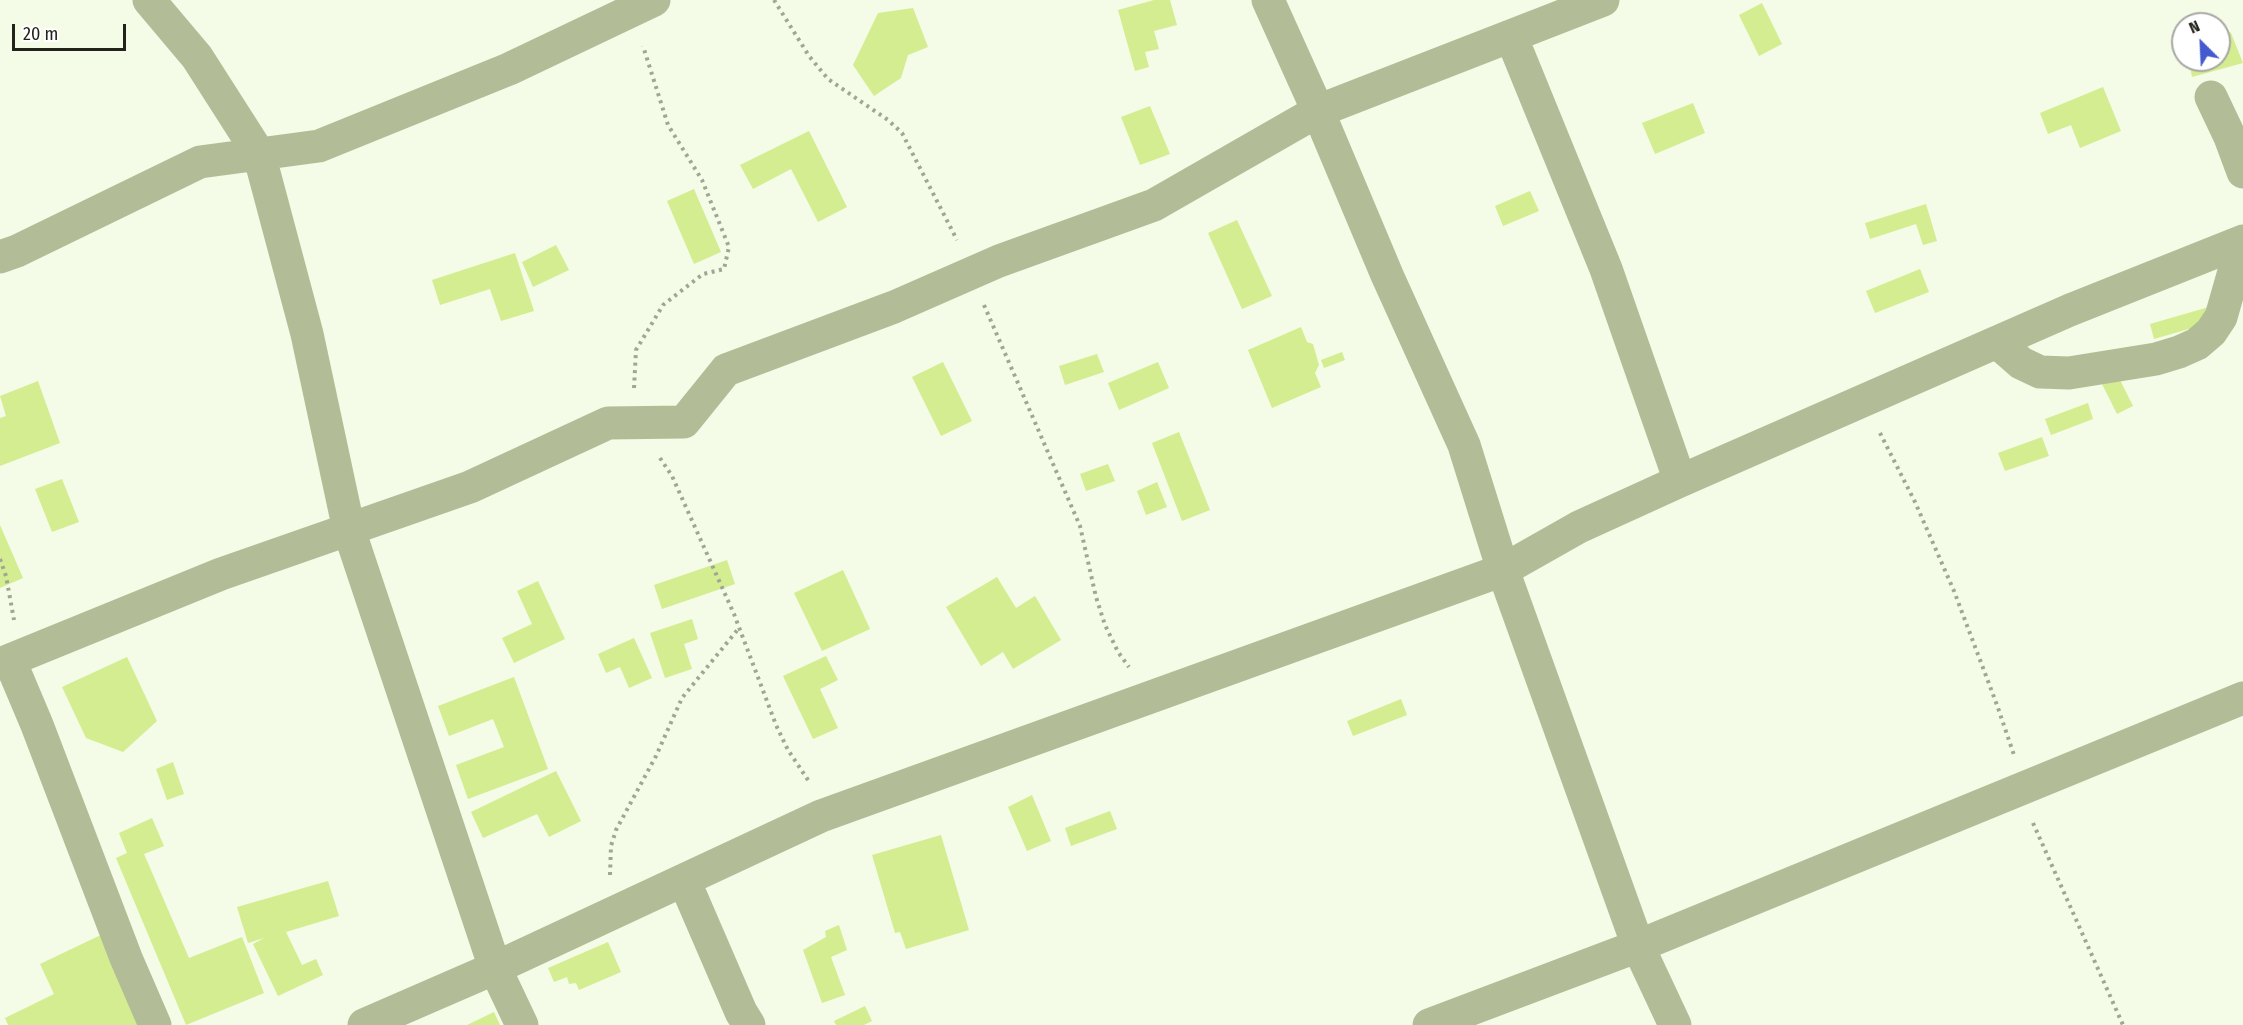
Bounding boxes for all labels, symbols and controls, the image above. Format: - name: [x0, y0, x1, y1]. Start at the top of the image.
- scale bar: [15, 12, 129, 50]
- north arrow: [2171, 12, 2231, 72]
- text: N: [2186, 16, 2203, 38]
- text: 20 m: [23, 23, 58, 45]

